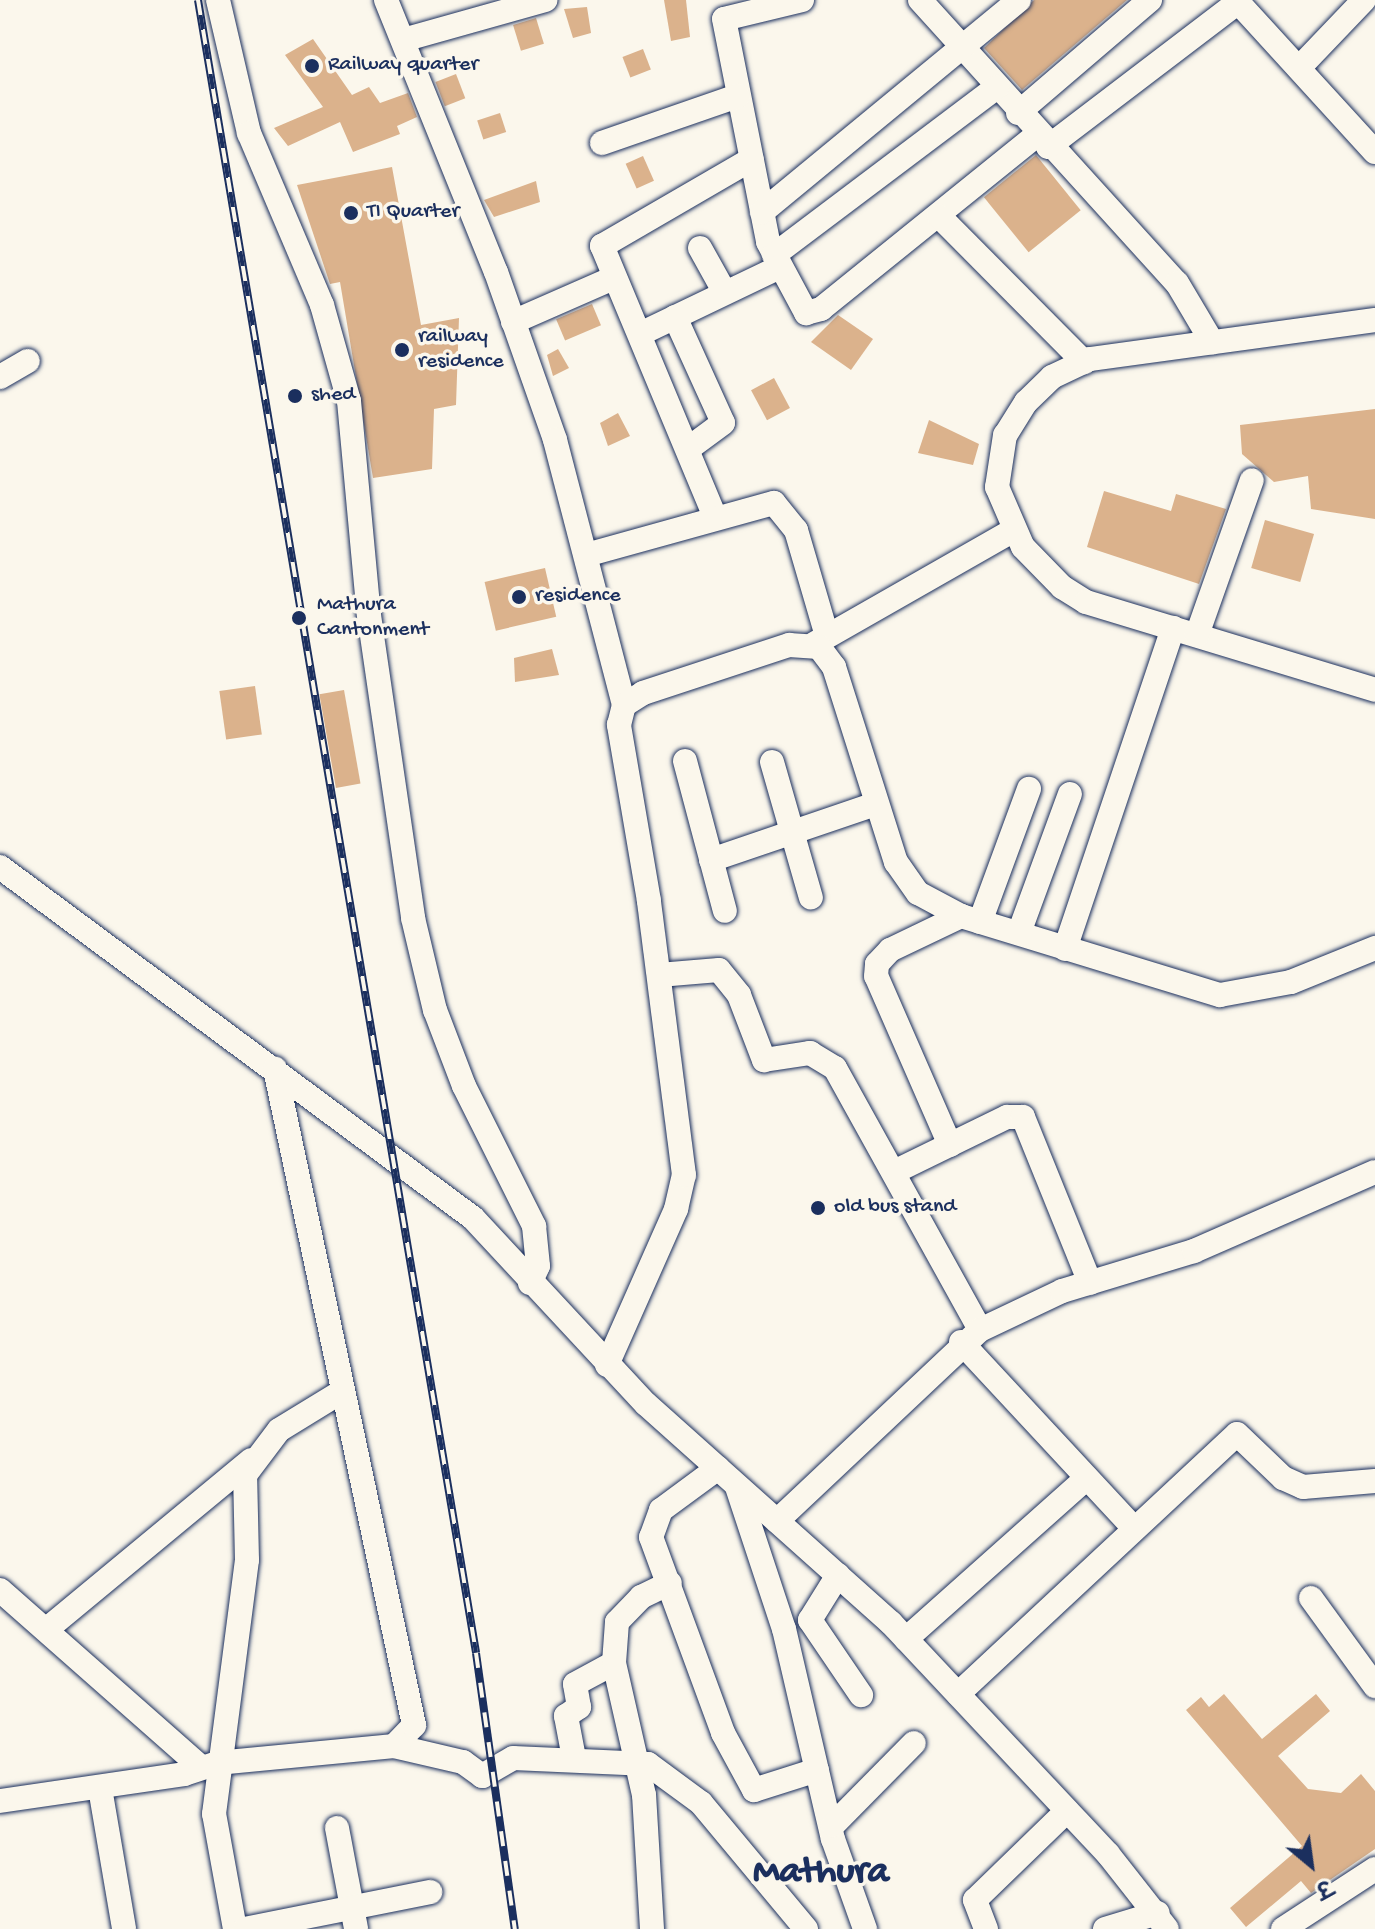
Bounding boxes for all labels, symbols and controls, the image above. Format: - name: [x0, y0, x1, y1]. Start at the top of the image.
- place label: Railway quarter: [328, 53, 478, 79]
- marker: Railway quarter: [303, 57, 321, 75]
- place label: TI Quarter: [367, 200, 459, 226]
- marker: TI Quarter: [342, 204, 360, 222]
- place label: railway residence: [418, 324, 504, 376]
- marker: railway residence: [393, 341, 411, 359]
- place label: shed: [311, 383, 355, 409]
- marker: shed: [286, 387, 304, 405]
- place label: residence: [535, 584, 621, 610]
- marker: residence: [510, 588, 528, 606]
- place label: Mathura Cantonment: [317, 592, 429, 644]
- marker: Mathura Cantonment: [288, 607, 310, 629]
- place label: old bus stand: [834, 1195, 956, 1221]
- marker: old bus stand: [809, 1199, 827, 1217]
- north arrow: [1271, 1825, 1351, 1905]
- district label: Mathura: [753, 1851, 889, 1897]
- text: उ: [1310, 1871, 1335, 1901]

